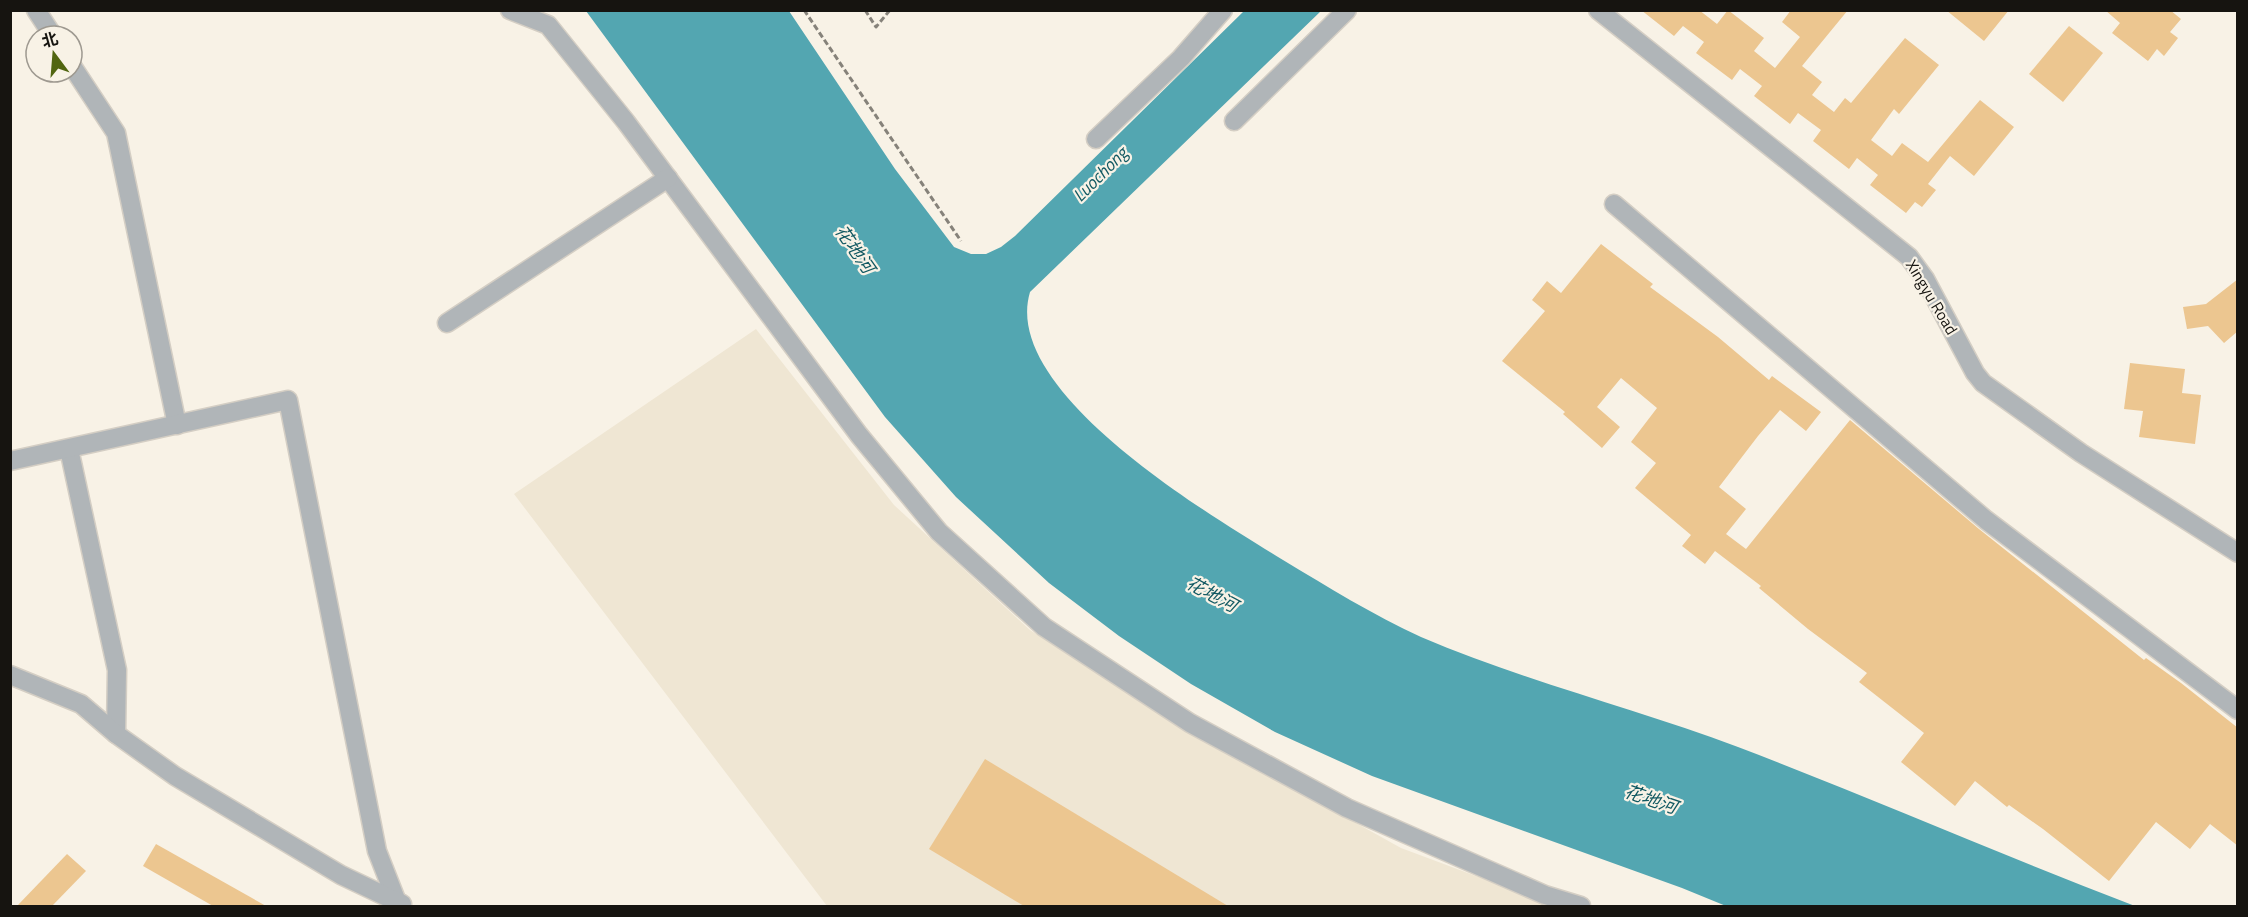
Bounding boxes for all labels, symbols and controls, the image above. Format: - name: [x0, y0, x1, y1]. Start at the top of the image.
- north arrow: [24, 24, 84, 84]
- text: 北: [39, 26, 61, 53]
- water label: Luochong: [1066, 139, 1135, 208]
- water label: 花地河: [828, 219, 883, 281]
- street label: Xingyu Road: [1900, 255, 1964, 339]
- water label: 花地河: [1182, 569, 1245, 620]
- water label: 花地河: [1621, 777, 1684, 822]

